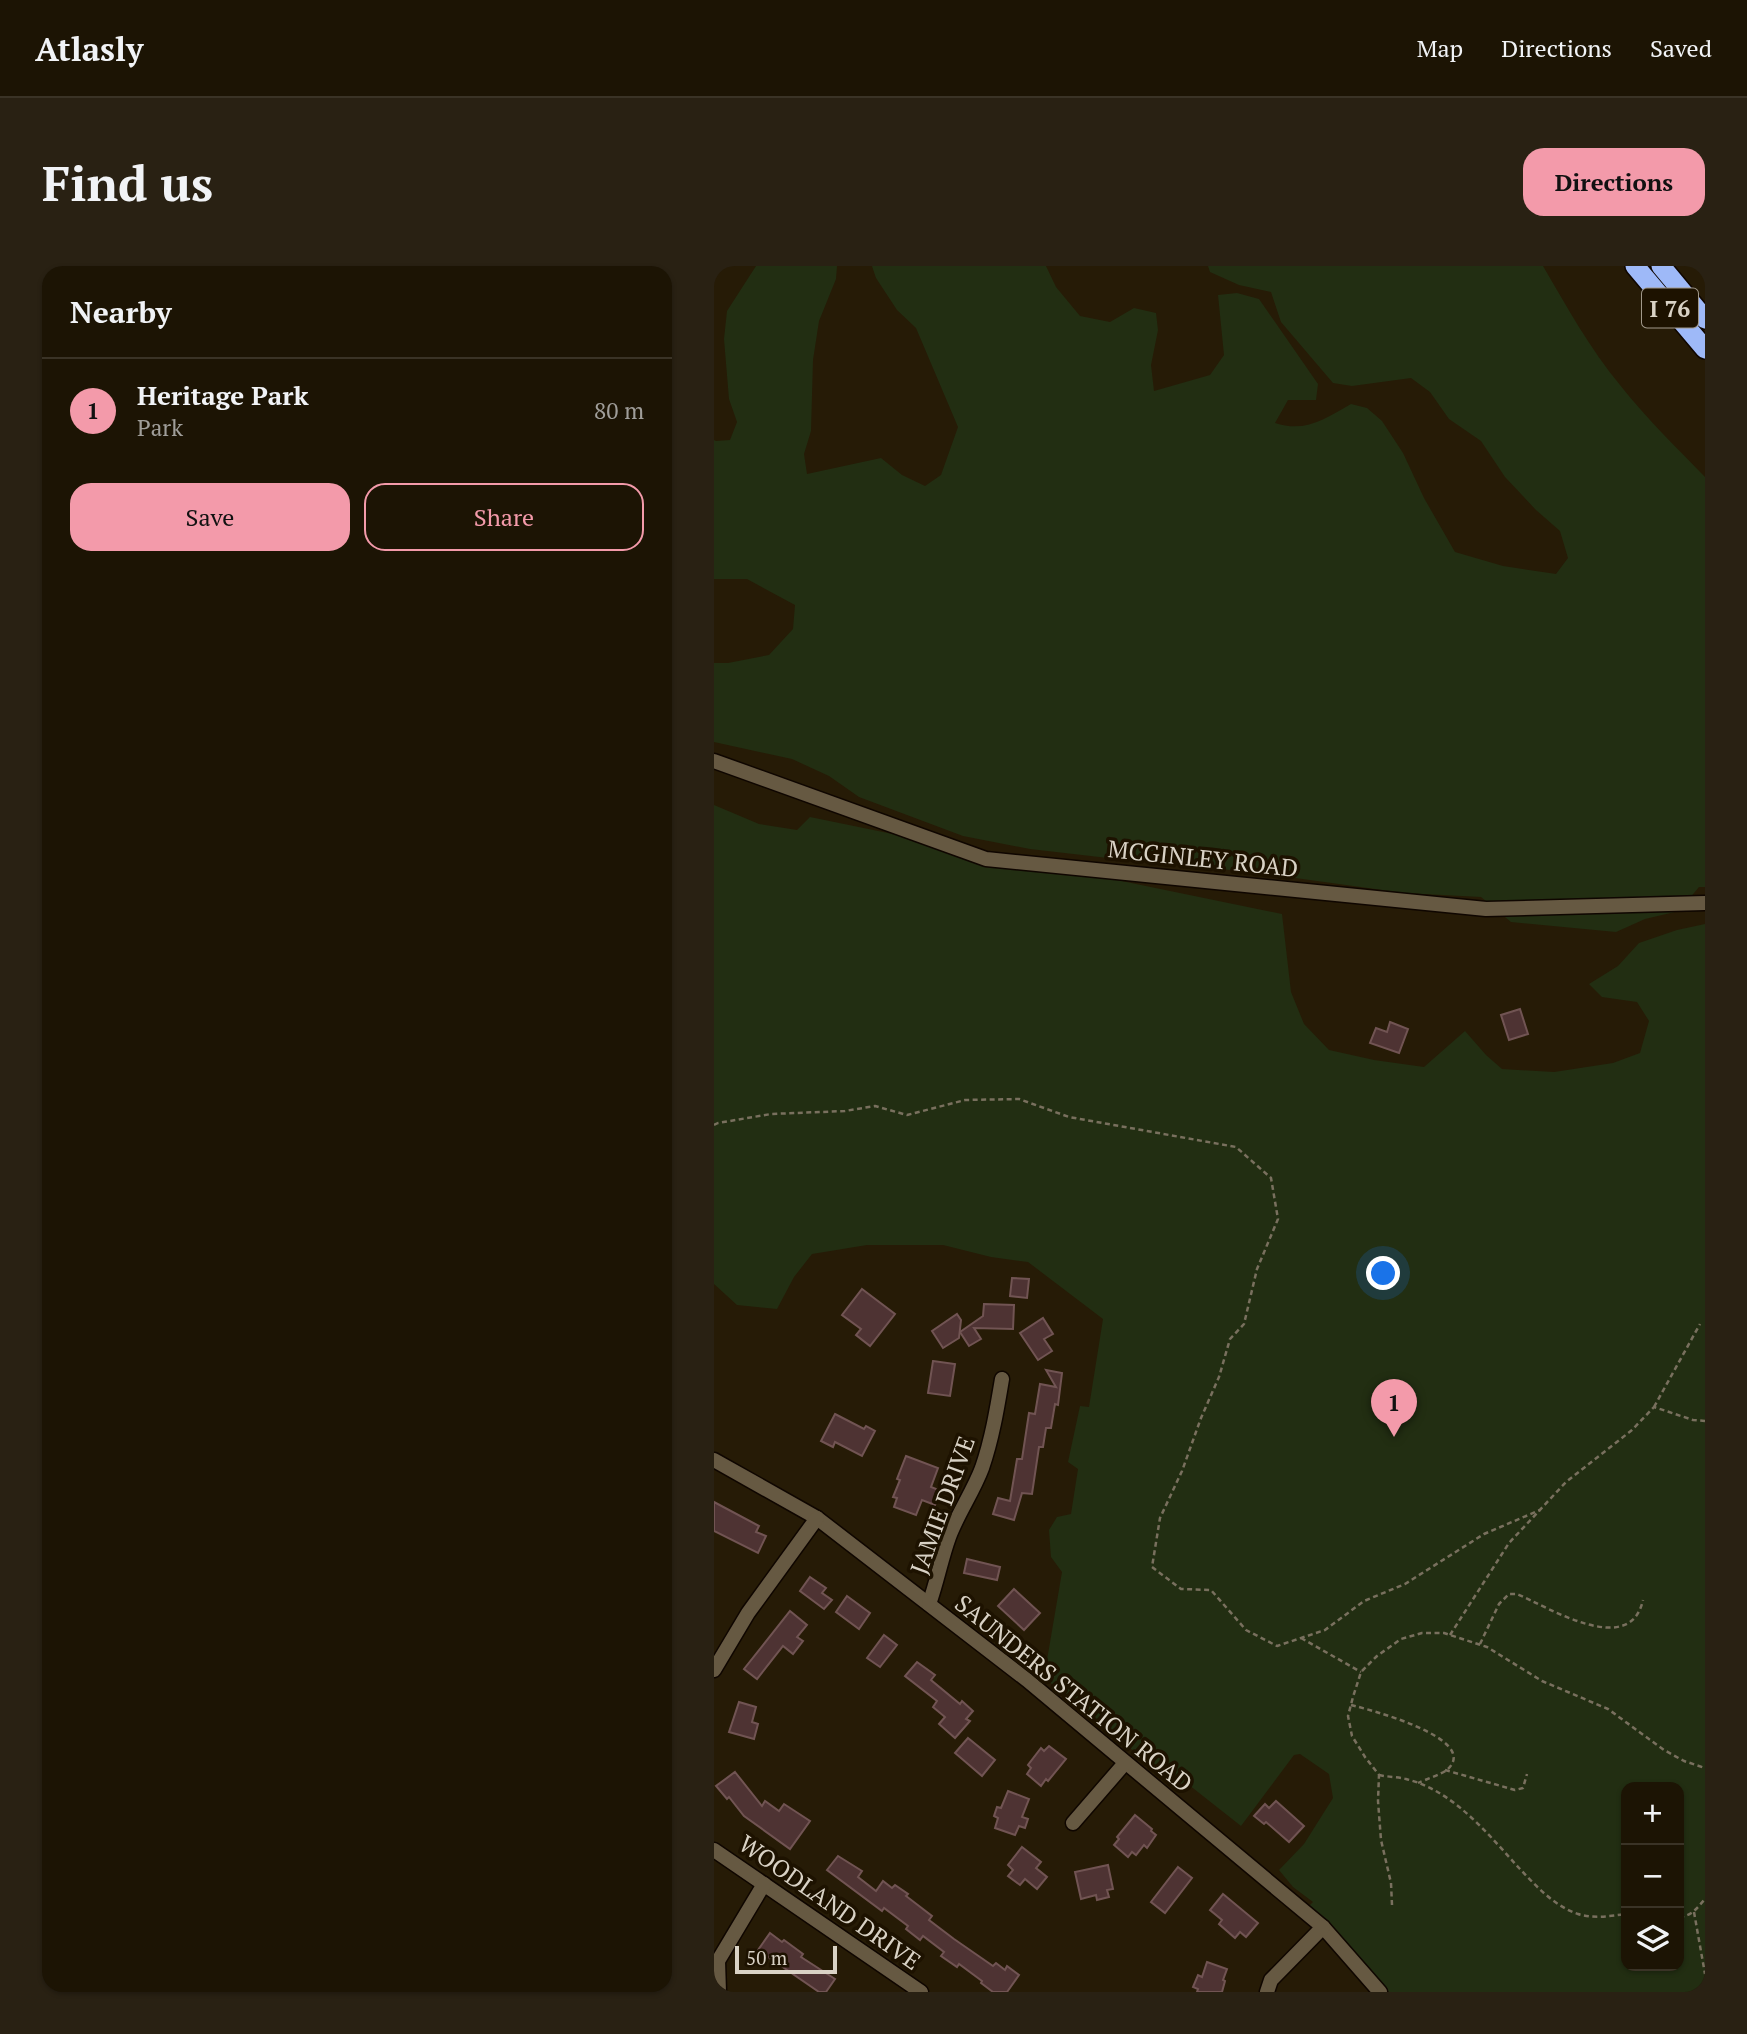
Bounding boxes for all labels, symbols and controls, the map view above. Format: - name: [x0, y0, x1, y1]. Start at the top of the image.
- text: Atlasly: [35, 27, 143, 70]
- text: Map: [1417, 32, 1463, 64]
- text: Directions: [1501, 32, 1612, 64]
- text: Saved: [1650, 32, 1712, 64]
- button: Directions: [1523, 148, 1705, 216]
- text: Find us: [42, 150, 213, 215]
- road number: I 76: [1642, 288, 1698, 327]
- text: Nearby: [70, 292, 172, 332]
- text: Heritage Park: [137, 378, 309, 412]
- text: 1: [87, 395, 100, 426]
- text: 80 m: [594, 395, 644, 426]
- text: Park: [137, 412, 183, 443]
- button: Save: [70, 483, 350, 551]
- button: Share: [364, 483, 644, 551]
- street label: MCGINLEY ROAD: [1106, 832, 1300, 884]
- your location: [1366, 1256, 1400, 1290]
- pin: 1: [1371, 1379, 1417, 1437]
- street label: JAMIE DRIVE: [902, 1432, 982, 1578]
- street label: SAUNDERS STATION ROAD: [949, 1587, 1199, 1799]
- map controls: [1621, 1782, 1684, 1971]
- button: +: [1621, 1782, 1684, 1845]
- street label: WOODLAND DRIVE: [733, 1827, 927, 1977]
- button: −: [1621, 1845, 1684, 1908]
- button: layers: [1621, 1908, 1684, 1971]
- scale bar: [735, 1943, 836, 1975]
- text: 50 m: [746, 1945, 787, 1970]

